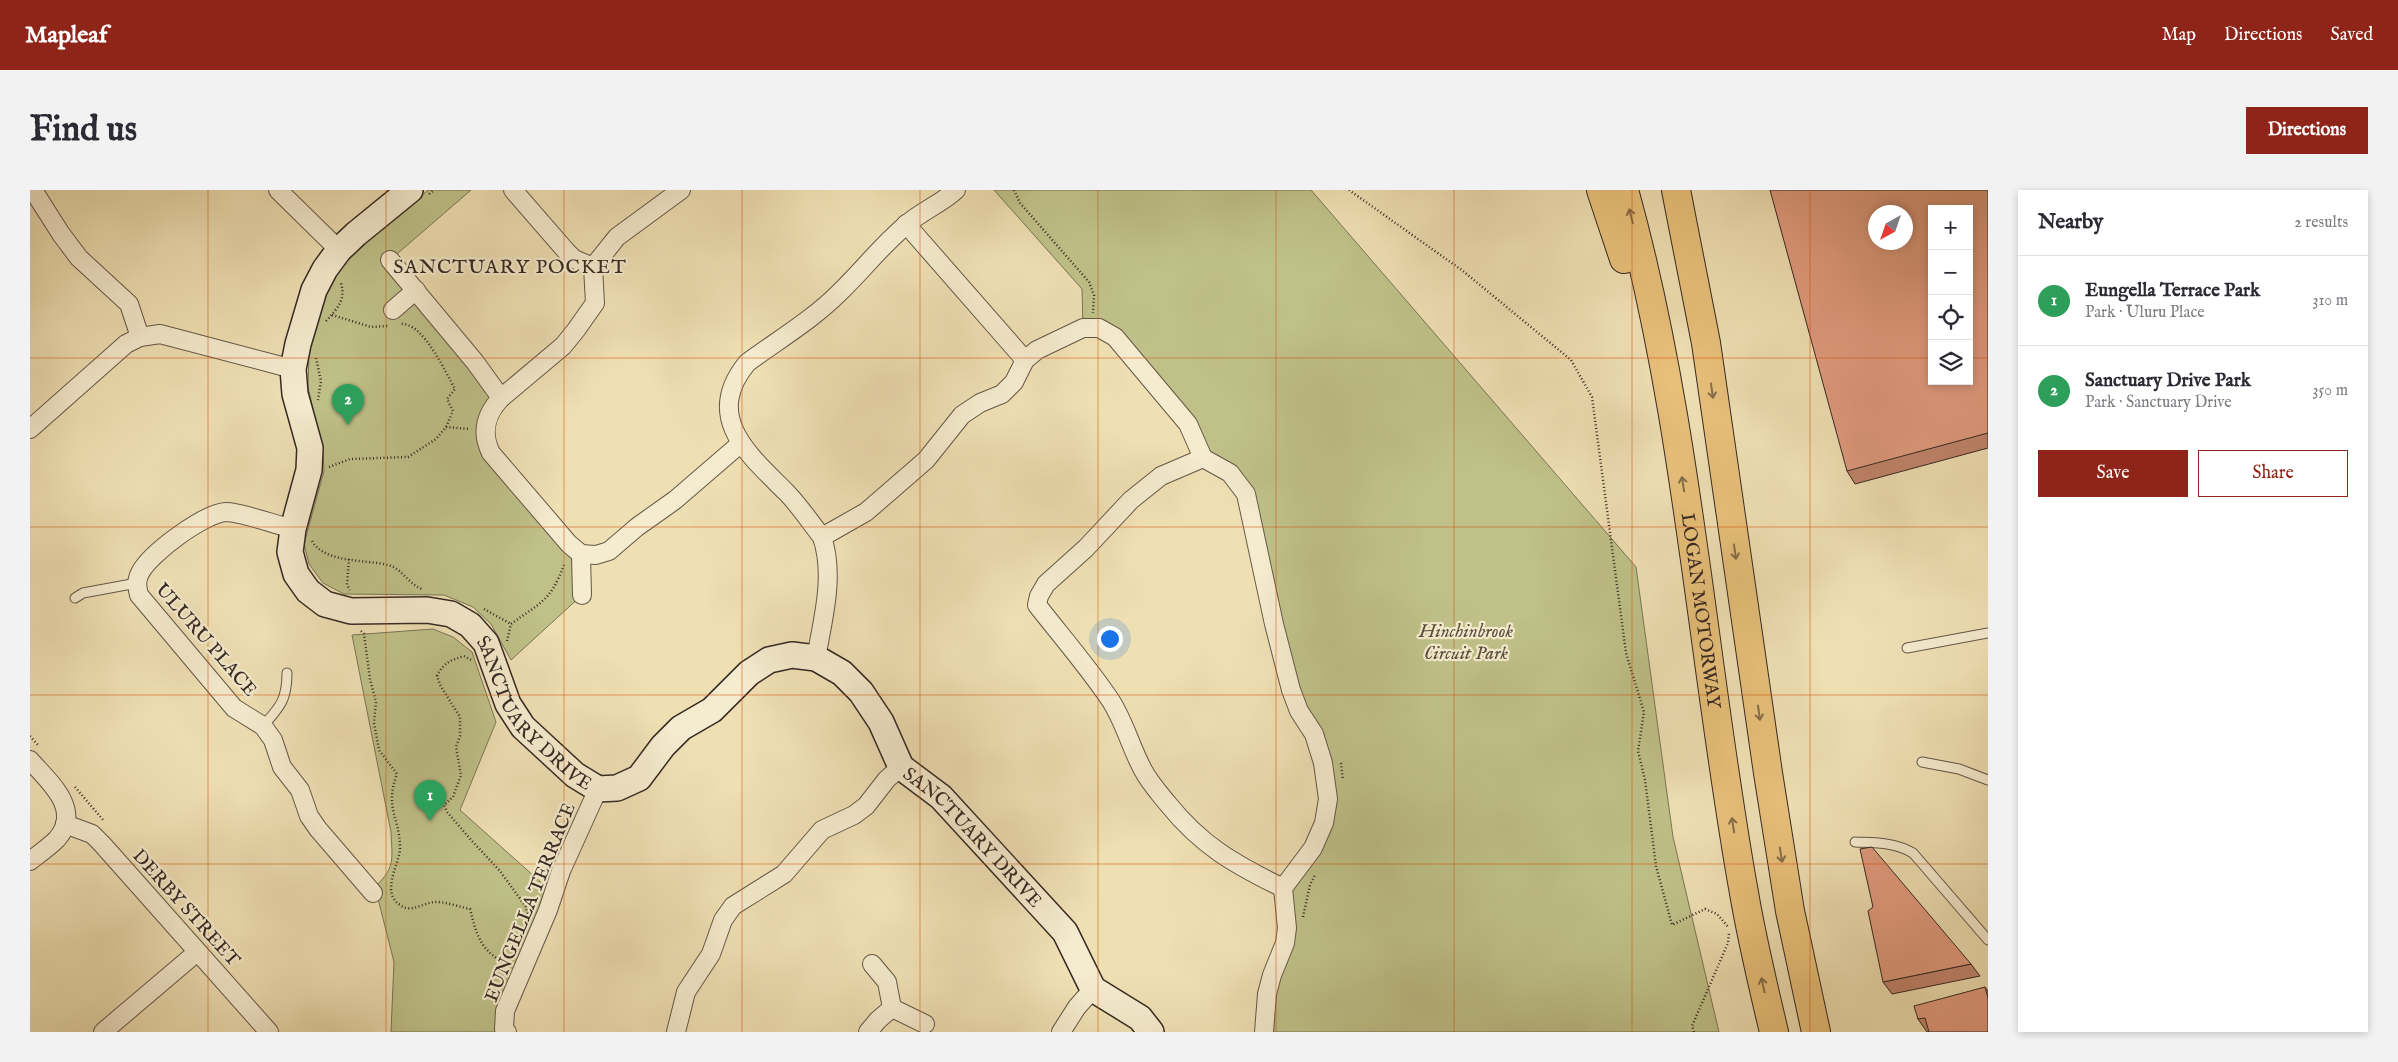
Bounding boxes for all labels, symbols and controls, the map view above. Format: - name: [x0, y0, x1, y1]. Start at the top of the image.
- text: Mapleaf: [25, 20, 107, 51]
- text: Map: [2162, 24, 2196, 47]
- text: Directions: [2224, 24, 2302, 47]
- text: Saved: [2330, 24, 2373, 47]
- button: Directions: [2246, 107, 2368, 154]
- text: Find us: [30, 108, 137, 153]
- north arrow: [1868, 205, 1913, 250]
- map controls: [1928, 205, 1973, 385]
- button: +: [1928, 205, 1973, 250]
- one-way arrow: [1626, 209, 1635, 225]
- text: Nearby: [2038, 209, 2103, 236]
- text: 2 results: [2294, 213, 2348, 233]
- button: −: [1928, 250, 1973, 295]
- district label: SANCTUARY POCKET: [393, 255, 627, 280]
- text: Eungella Terrace Park: [2085, 279, 2260, 303]
- text: 1: [2051, 291, 2057, 311]
- text: 310 m: [2312, 291, 2348, 311]
- button: locate: [1928, 295, 1973, 340]
- text: Park · Uluru Place: [2085, 303, 2205, 323]
- button: layers: [1928, 340, 1973, 385]
- text: Sanctuary Drive Park: [2085, 369, 2251, 393]
- text: 2: [2050, 381, 2058, 401]
- text: 350 m: [2313, 381, 2348, 401]
- one-way arrow: [1707, 383, 1717, 399]
- pin: 2: [332, 384, 364, 425]
- text: Park · Sanctuary Drive: [2085, 393, 2232, 413]
- button: Save: [2038, 450, 2188, 497]
- button: Share: [2198, 450, 2348, 497]
- one-way arrow: [1678, 476, 1688, 492]
- street label: LOGAN MOTORWAY: [1675, 512, 1725, 711]
- one-way arrow: [1731, 544, 1741, 560]
- street label: ULURU PLACE: [150, 578, 261, 702]
- park label: Hinchinbrook Circuit Park: [1418, 620, 1513, 666]
- your location: [1097, 626, 1123, 652]
- street label: SANCTUARY DRIVE: [471, 631, 596, 797]
- one-way arrow: [1754, 704, 1764, 720]
- street label: SANCTUARY DRIVE: [897, 763, 1046, 913]
- pin: 1: [414, 780, 446, 821]
- street label: EUNGELLA TERRACE: [480, 800, 582, 1006]
- one-way arrow: [1727, 817, 1737, 833]
- street label: DERBY STREET: [126, 845, 245, 972]
- one-way arrow: [1777, 847, 1787, 863]
- one-way arrow: [1757, 977, 1767, 993]

